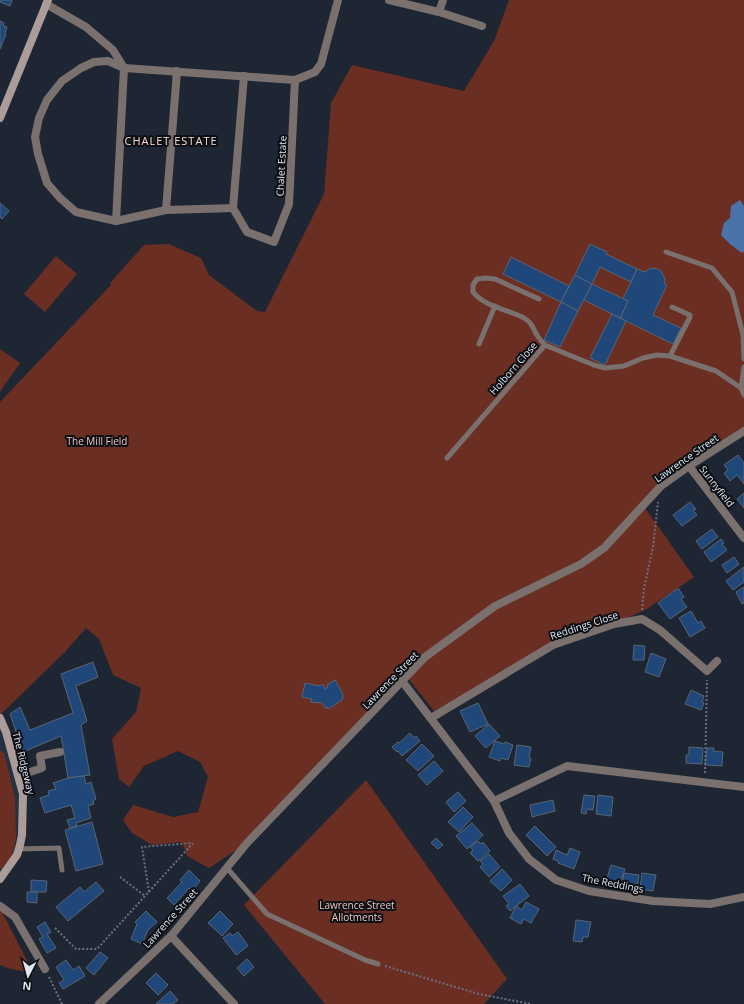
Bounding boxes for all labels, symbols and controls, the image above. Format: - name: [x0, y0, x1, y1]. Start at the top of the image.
- district label: CHALET ESTATE: [124, 133, 218, 148]
- street label: Chalet Estate: [272, 135, 290, 197]
- street label: Holborn Close: [486, 338, 540, 398]
- street label: Lawrence Street: [651, 430, 721, 485]
- park label: The Mill Field: [67, 434, 127, 448]
- street label: Sunnyfield: [696, 462, 738, 510]
- street label: Reddings Close: [548, 607, 620, 643]
- street label: Lawrence Street: [359, 648, 421, 712]
- street label: The Ridgeway: [9, 730, 39, 797]
- street label: The Reddings: [581, 870, 645, 896]
- street label: Lawrence Street: [140, 885, 201, 951]
- park label: Lawrence Street Allotments: [319, 898, 395, 924]
- north arrow: [8, 956, 48, 996]
- text: N: [22, 979, 32, 994]

